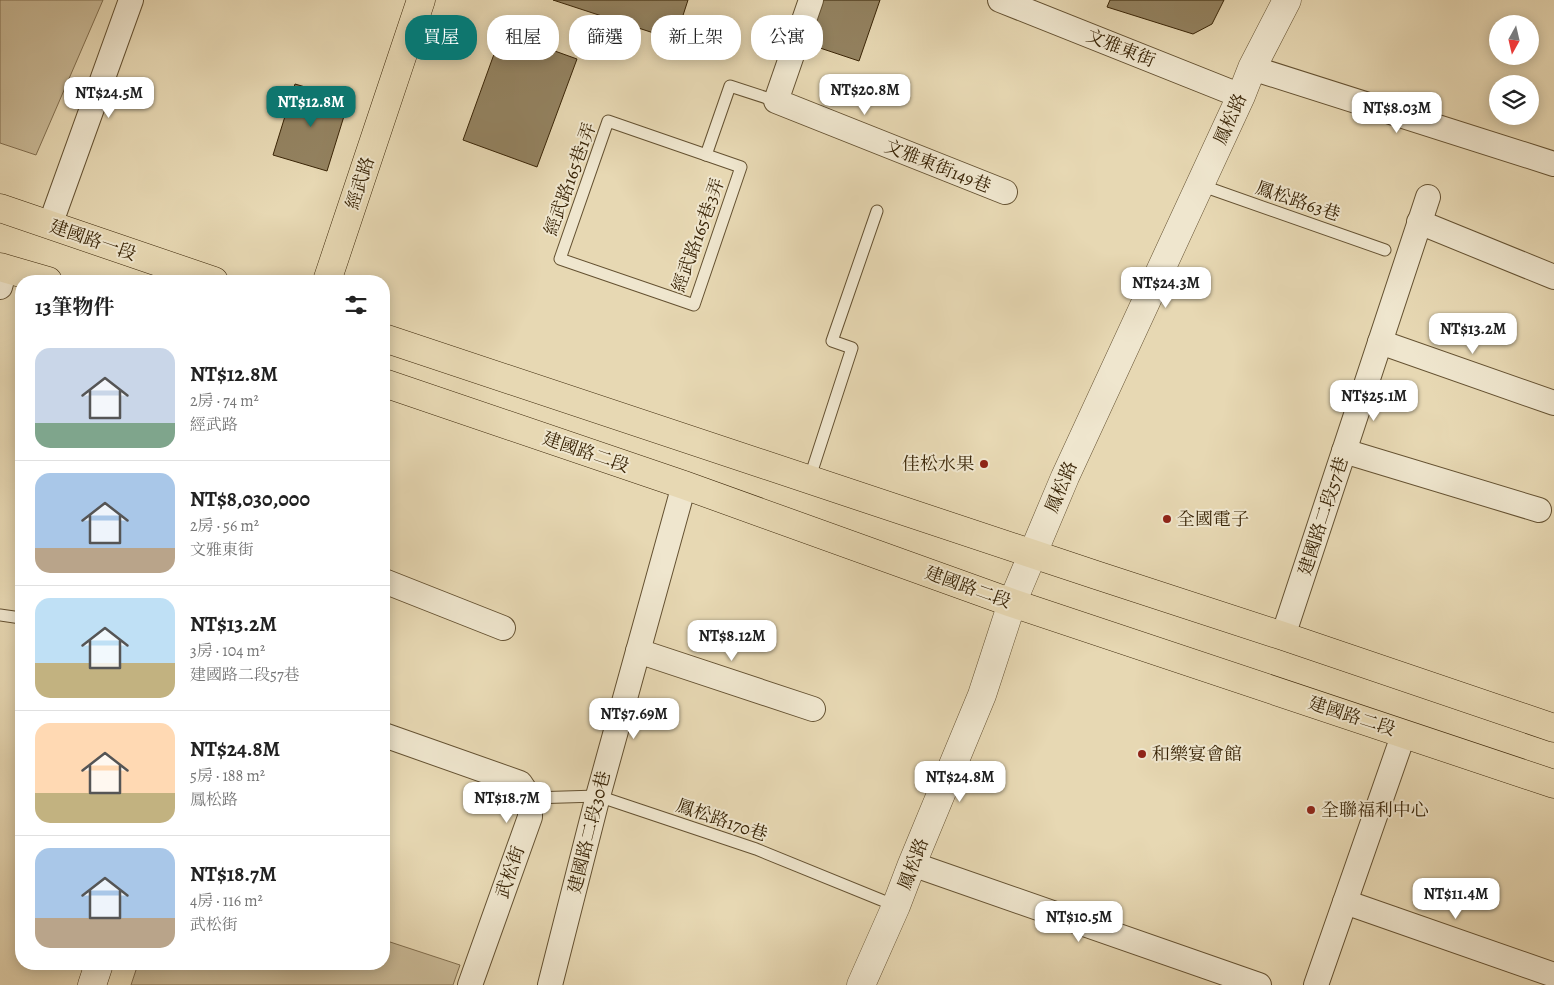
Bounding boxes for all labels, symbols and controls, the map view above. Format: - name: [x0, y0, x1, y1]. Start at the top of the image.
- chip: 買屋: [405, 15, 477, 60]
- chip: 租屋: [487, 15, 559, 60]
- chip: 篩選: [569, 15, 641, 60]
- chip: 新上架: [651, 15, 741, 60]
- chip: 公寓: [751, 15, 823, 60]
- north arrow: [1489, 15, 1539, 65]
- map controls: [1489, 15, 1539, 125]
- street label: 文雅東街: [1083, 23, 1159, 73]
- pin: NT$20.8M: [813, 74, 917, 116]
- button: layers: [1489, 75, 1539, 125]
- pin: NT$24.5M: [57, 76, 161, 119]
- text: NT$20.8M: [830, 79, 900, 101]
- text: NT$24.5M: [75, 82, 143, 104]
- pin: NT$12.8M: [259, 86, 363, 128]
- street label: 鳳松路: [1208, 89, 1252, 149]
- text: NT$12.8M: [278, 91, 345, 113]
- pin: NT$8.03M: [1345, 92, 1449, 134]
- text: NT$8.03M: [1363, 97, 1431, 119]
- street label: 經武路165巷1弄: [538, 119, 602, 239]
- street label: 文雅東街149巷: [881, 134, 995, 198]
- street label: 經武路: [340, 154, 380, 212]
- street label: 經武路165巷3弄: [666, 175, 730, 295]
- street label: 鳳松路63巷: [1253, 175, 1343, 227]
- street label: 建國路一段: [47, 214, 139, 266]
- pin: NT$24.3M: [1114, 266, 1218, 309]
- text: NT$24.3M: [1132, 272, 1200, 294]
- icon: filters: [342, 291, 370, 319]
- text: 13筆物件: [35, 293, 115, 321]
- pin: NT$13.2M: [1421, 312, 1525, 355]
- text: NT$13.2M: [1440, 318, 1506, 340]
- text: NT$12.8M: [190, 360, 278, 388]
- icon: home: [75, 368, 135, 428]
- pin: NT$25.1M: [1322, 380, 1426, 422]
- text: NT$25.1M: [1341, 385, 1407, 407]
- text: 2房 · 74 m²: [190, 390, 259, 412]
- text: 經武路: [190, 414, 238, 436]
- street label: 建國路二段: [540, 426, 632, 478]
- place label: 佳松水果: [902, 452, 974, 476]
- street label: 建國路二段57巷: [1293, 454, 1353, 578]
- street label: 鳳松路: [1039, 457, 1083, 517]
- marker: 佳松水果: [978, 458, 990, 470]
- text: NT$8,030,000: [190, 485, 310, 513]
- icon: home: [75, 493, 135, 553]
- place label: 全國電子: [1177, 507, 1249, 531]
- marker: 全國電子: [1161, 513, 1173, 525]
- text: 2房 · 56 m²: [190, 515, 259, 537]
- text: 文雅東街: [190, 539, 254, 561]
- street label: 建國路二段: [922, 560, 1014, 614]
- text: NT$13.2M: [190, 610, 277, 638]
- icon: home: [75, 618, 135, 678]
- pin: NT$8.12M: [680, 620, 784, 662]
- text: NT$8.12M: [699, 625, 766, 647]
- text: 3房 · 104 m²: [190, 640, 265, 662]
- text: 建國路二段57巷: [190, 664, 300, 686]
- street label: 建國路二段: [1305, 691, 1399, 741]
- pin: NT$7.69M: [582, 698, 686, 740]
- text: NT$7.69M: [600, 703, 668, 725]
- text: NT$24.8M: [190, 735, 280, 763]
- place label: 和樂宴會館: [1152, 742, 1242, 766]
- icon: home: [75, 743, 135, 803]
- marker: 和樂宴會館: [1136, 748, 1148, 760]
- pin: NT$24.8M: [908, 760, 1012, 803]
- text: 5房 · 188 m²: [190, 765, 265, 787]
- text: NT$24.8M: [926, 766, 994, 788]
- street label: 建國路二段30巷: [562, 768, 616, 896]
- pin: NT$18.7M: [455, 782, 559, 824]
- text: NT$18.7M: [474, 787, 540, 809]
- text: 鳳松路: [190, 789, 238, 811]
- street label: 鳳松路170巷: [673, 793, 771, 847]
- place label: 全聯福利中心: [1321, 798, 1429, 822]
- marker: 全聯福利中心: [1305, 804, 1317, 816]
- street label: 鳳松路: [892, 834, 934, 894]
- street label: 武松街: [490, 843, 530, 901]
- text: NT$18.7M: [190, 860, 277, 888]
- icon: home: [75, 868, 135, 928]
- pin: NT$11.4M: [1404, 878, 1508, 920]
- text: NT$11.4M: [1424, 883, 1488, 905]
- text: 4房 · 116 m²: [190, 890, 263, 912]
- pin: NT$10.5M: [1027, 900, 1131, 943]
- text: NT$10.5M: [1046, 906, 1112, 928]
- text: 武松街: [190, 914, 238, 936]

